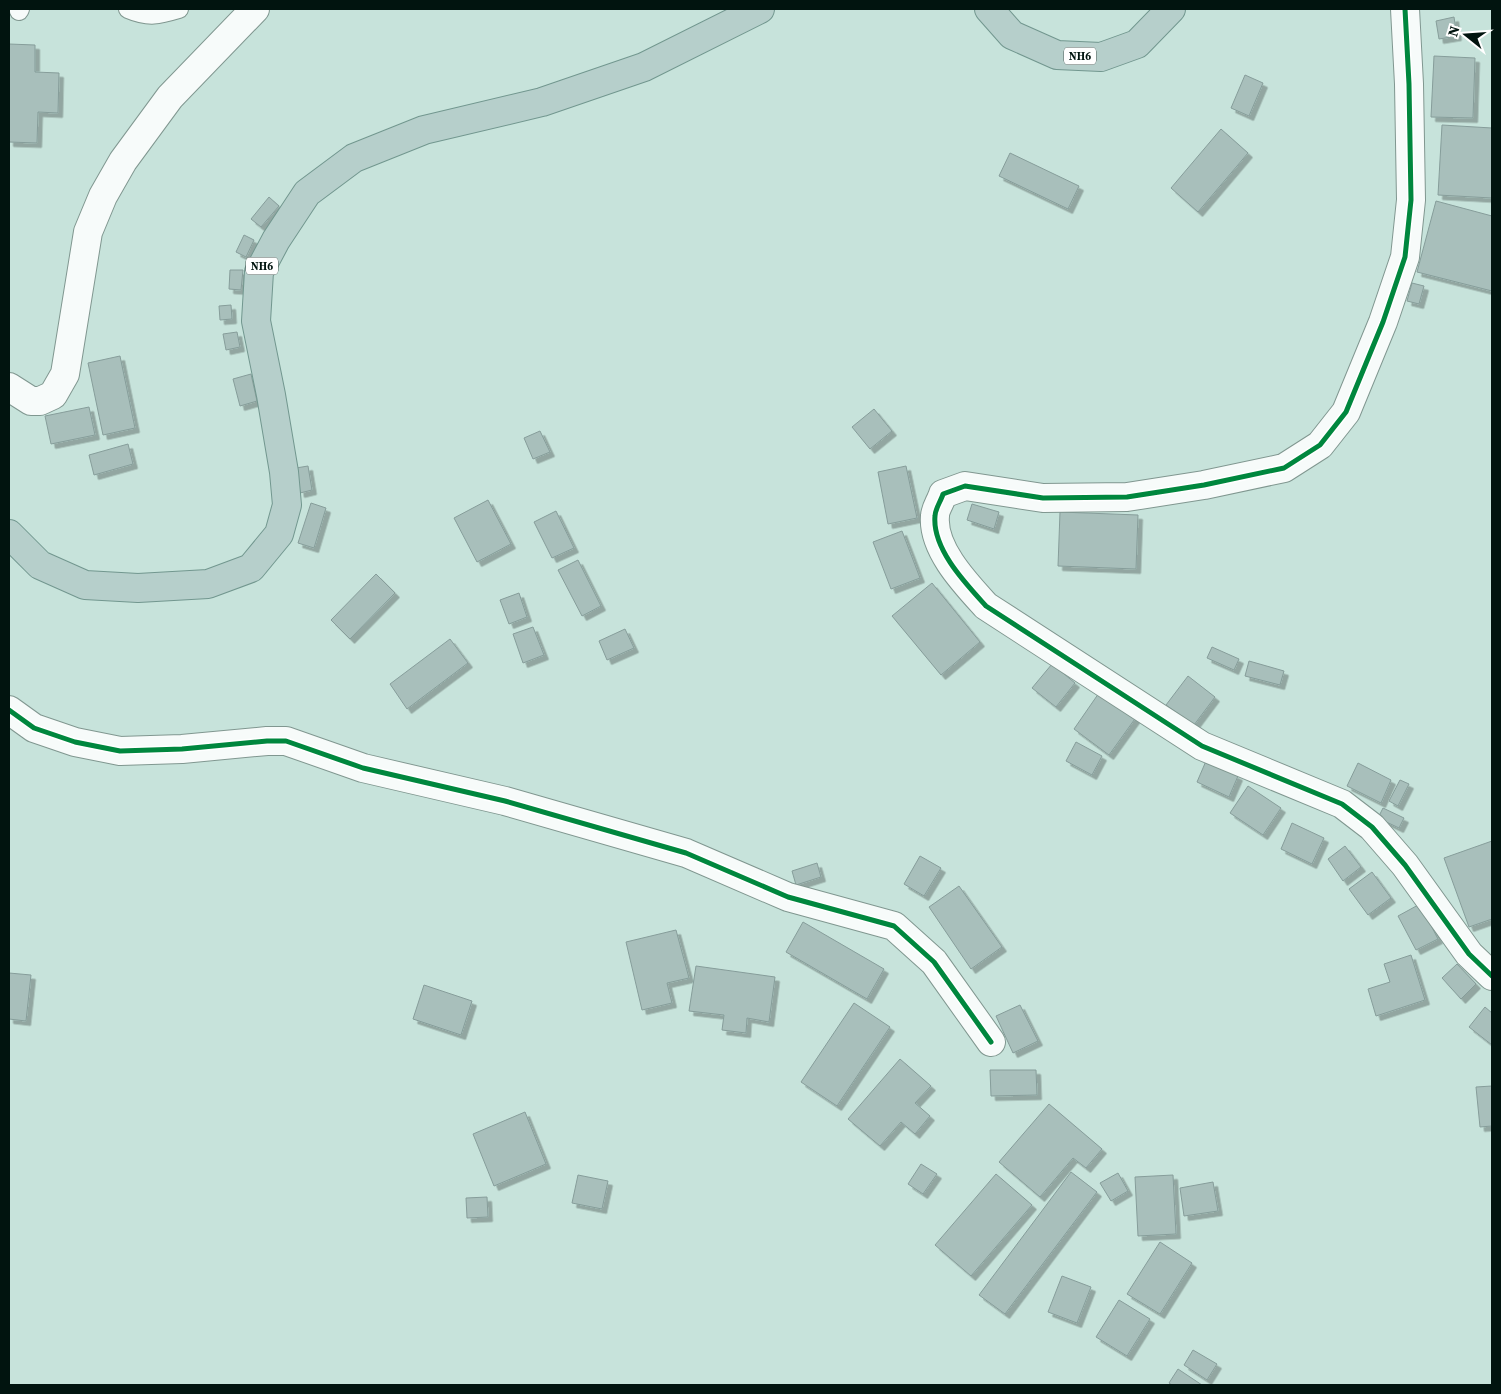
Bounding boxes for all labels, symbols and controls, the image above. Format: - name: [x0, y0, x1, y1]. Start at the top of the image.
- north arrow: [1441, 10, 1491, 60]
- text: N: [1443, 23, 1465, 39]
- road number: NH6: [1064, 48, 1096, 64]
- road number: NH6: [246, 258, 278, 274]

